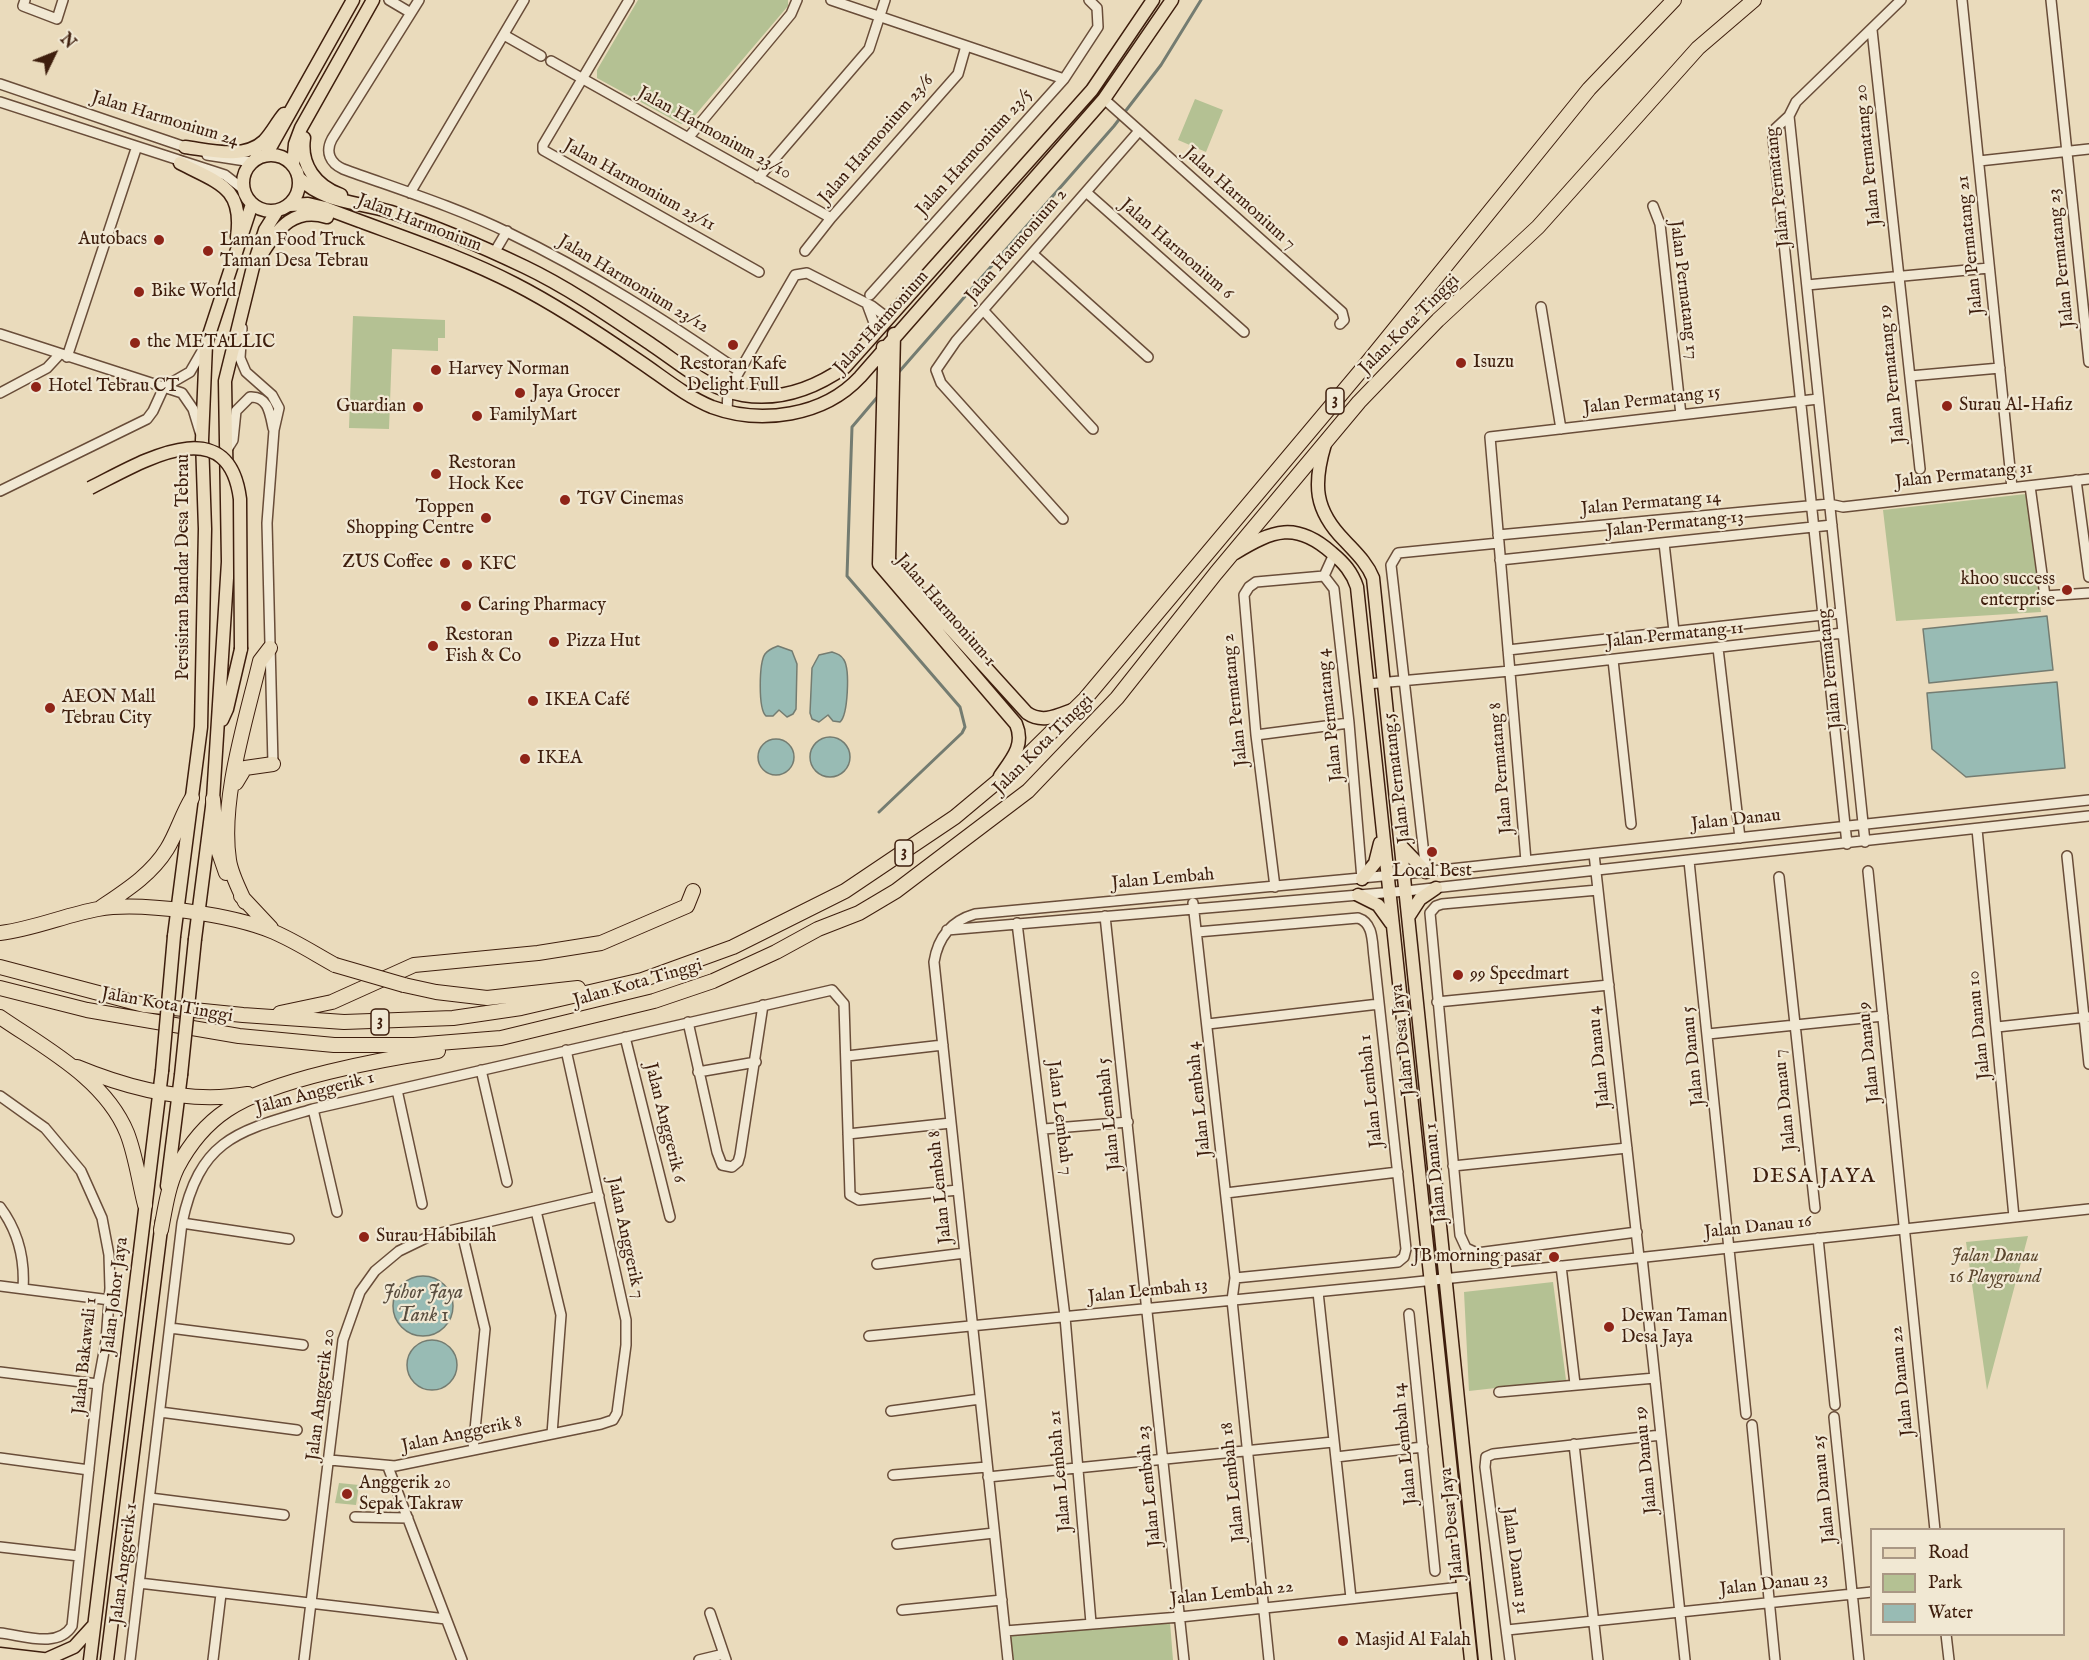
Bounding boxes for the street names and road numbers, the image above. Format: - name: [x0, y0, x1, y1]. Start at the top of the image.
- street label: Jalan Harmonium 23/6: [815, 71, 939, 209]
- street label: Jalan Harmonium 23/10: [633, 83, 795, 185]
- street label: Jalan Permatang 20: [1851, 83, 1887, 227]
- street label: Jalan Harmonium 23/5: [912, 85, 1038, 221]
- street label: Jalan Harmonium 24: [89, 87, 241, 153]
- street label: Jalan Permatang: [1762, 126, 1796, 248]
- street label: Jalan Harmonium 23/11: [559, 135, 719, 237]
- street label: Jalan Harmonium 7: [1178, 143, 1300, 255]
- street label: Jalan Permatang 21: [1953, 174, 1989, 316]
- street label: Jalan Harmonium 2: [962, 185, 1072, 307]
- street label: Jalan Permatang 23: [2044, 187, 2080, 329]
- street label: Jalan Harmonium: [354, 190, 484, 258]
- street label: Jalan Harmonium 6: [1115, 195, 1237, 305]
- street label: Jalan Permatang 17: [1664, 219, 1702, 361]
- street label: Jalan Harmonium 23/12: [554, 231, 712, 339]
- street label: Jalan Harmonium: [830, 267, 934, 379]
- street label: Jalan Kota Tinggi: [1355, 270, 1465, 380]
- street label: Jalan Permatang 19: [1875, 304, 1911, 444]
- street label: Jalan Permatang 15: [1582, 382, 1722, 420]
- road number: 3: [1326, 388, 1344, 414]
- street label: Persisiran Bandar Desa Tebrau: [173, 454, 195, 680]
- street label: Jalan Permatang 31: [1894, 458, 2034, 494]
- street label: Jalan Permatang 14: [1580, 487, 1722, 521]
- street label: Jalan Permatang 13: [1605, 507, 1745, 543]
- street label: Jalan Harmonium 1: [890, 550, 1000, 672]
- street label: Jalan Permatang: [1814, 608, 1848, 730]
- street label: Jalan Permatang 11: [1605, 618, 1745, 654]
- street label: Jalan Permatang 2: [1218, 633, 1254, 767]
- street label: Jalan Permatang 4: [1313, 647, 1349, 783]
- street label: Jalan Kota Tinggi: [989, 690, 1099, 800]
- street label: Jalan Permatang 8: [1485, 701, 1519, 835]
- street label: Jalan Permatang 5: [1379, 711, 1417, 845]
- street label: Jalan Danau: [1690, 806, 1782, 836]
- road number: 3: [895, 840, 913, 866]
- street label: Jalan Lembah: [1111, 865, 1215, 895]
- street label: Jalan Kota Tinggi: [571, 955, 705, 1013]
- street label: Jalan Danau 10: [1964, 970, 1996, 1080]
- street label: Jalan Desa Jaya: [1387, 983, 1421, 1097]
- street label: Jalan Kota Tinggi: [100, 984, 234, 1028]
- street label: Jalan Danau 9: [1854, 1000, 1886, 1104]
- street label: Jalan Danau 4: [1584, 1005, 1616, 1109]
- street label: Jalan Danau 5: [1678, 1005, 1710, 1107]
- road number: 3: [371, 1009, 389, 1035]
- street label: Jalan Lembah 1: [1355, 1033, 1389, 1149]
- street label: Jalan Lembah 4: [1183, 1040, 1217, 1158]
- street label: Jalan Danau 7: [1770, 1048, 1802, 1152]
- street label: Jalan Lembah 5: [1093, 1057, 1127, 1171]
- street label: Jalan Lembah 7: [1041, 1059, 1077, 1177]
- street label: Jalan Anggerik 6: [639, 1061, 689, 1185]
- street label: Jalan Anggerik 1: [253, 1068, 377, 1120]
- street label: Jalan Danau 1: [1421, 1122, 1453, 1224]
- street label: Jalan Lembah 8: [924, 1129, 958, 1245]
- street label: Jalan Anggerik 7: [602, 1175, 648, 1301]
- street label: Jalan Danau 16: [1703, 1212, 1813, 1244]
- street label: Jalan Johor Jaya: [98, 1236, 134, 1356]
- street label: Jalan Lembah 13: [1087, 1275, 1209, 1309]
- street label: Jalan Bakawali 1: [69, 1296, 103, 1416]
- street label: Jalan Danau 22: [1886, 1325, 1920, 1437]
- street label: Jalan Anggerik 20: [303, 1328, 341, 1462]
- street label: Jalan Lembah 14: [1389, 1382, 1423, 1506]
- street label: Jalan Danau 19: [1631, 1405, 1663, 1515]
- street label: Jalan Lembah 21: [1045, 1409, 1077, 1533]
- street label: Jalan Anggerik 8: [400, 1412, 524, 1458]
- street label: Jalan Lembah 18: [1217, 1421, 1251, 1543]
- street label: Jalan Lembah 23: [1133, 1424, 1167, 1548]
- street label: Jalan Danau 25: [1809, 1434, 1841, 1544]
- street label: Jalan Desa Jaya: [1436, 1467, 1470, 1581]
- street label: Jalan Anggerik 1: [107, 1502, 143, 1626]
- street label: Jalan Danau 31: [1496, 1506, 1532, 1616]
- street label: Jalan Danau 23: [1719, 1569, 1829, 1601]
- street label: Jalan Lembah 22: [1169, 1577, 1295, 1611]

